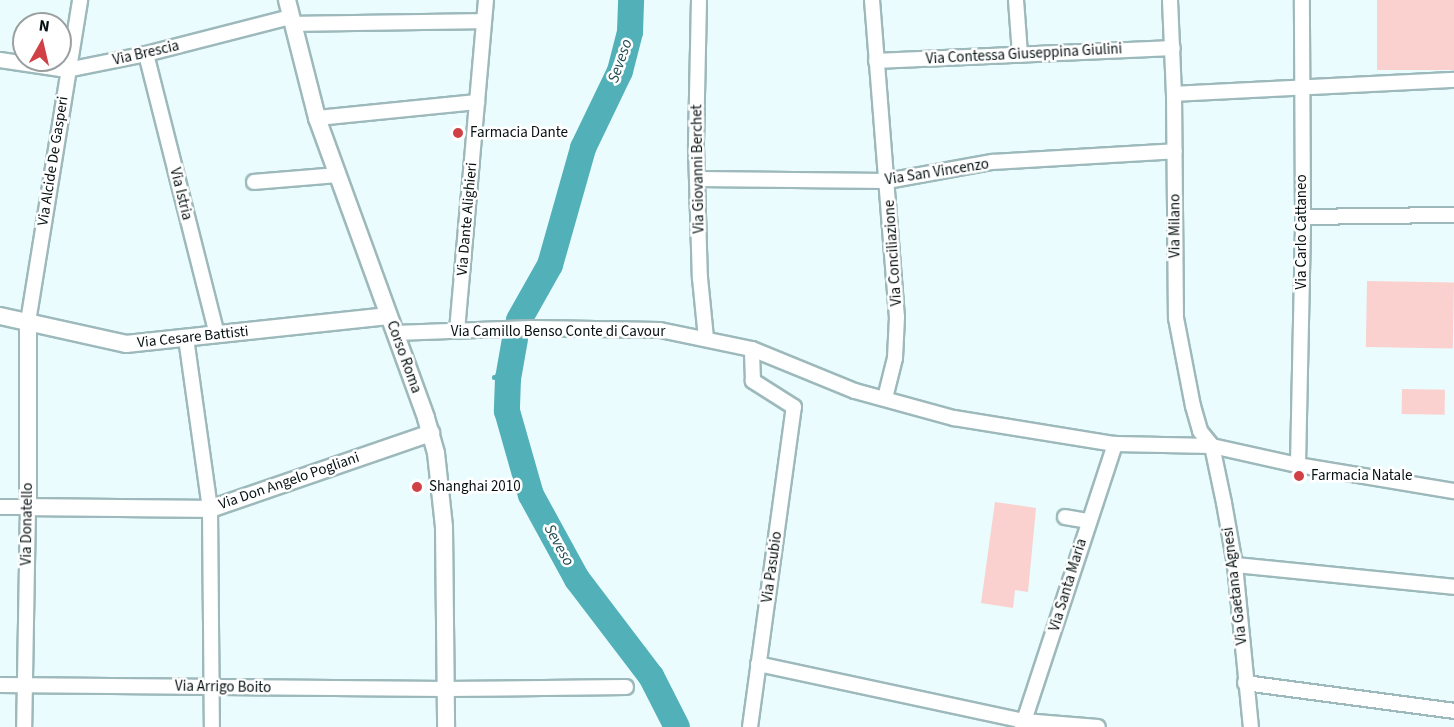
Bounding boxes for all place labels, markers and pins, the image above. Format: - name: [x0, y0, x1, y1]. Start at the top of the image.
- place label: Farmacia Dante: [470, 124, 568, 142]
- marker: Farmacia Dante: [451, 126, 465, 140]
- place label: Farmacia Natale: [1311, 467, 1412, 485]
- marker: Farmacia Natale: [1292, 469, 1306, 483]
- place label: Shanghai 2010: [429, 478, 521, 496]
- marker: Shanghai 2010: [410, 480, 424, 494]

